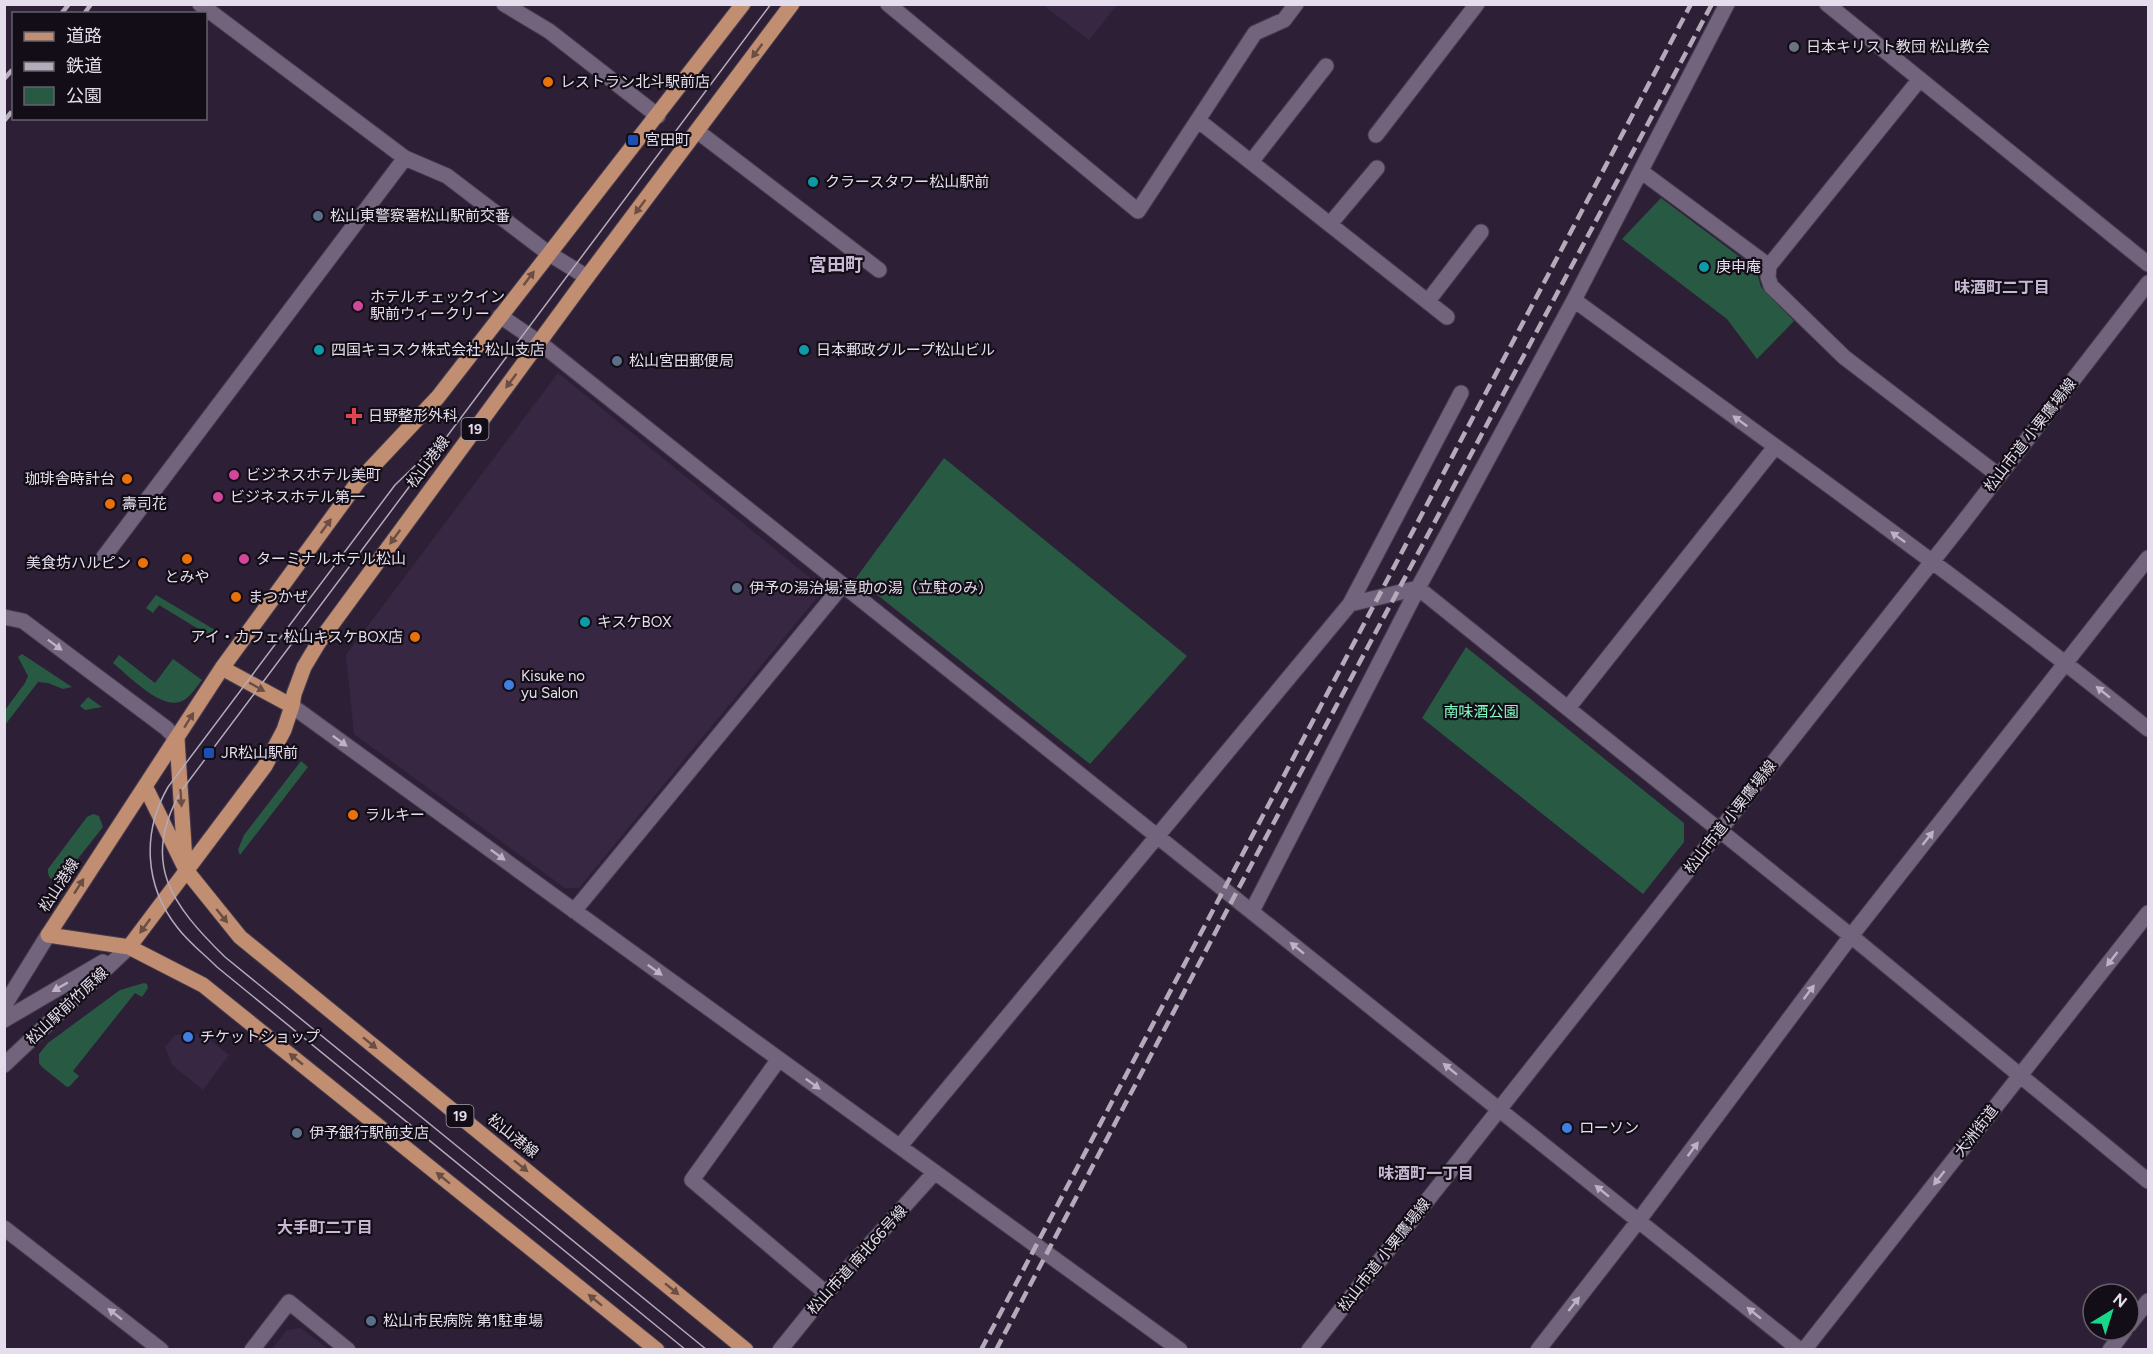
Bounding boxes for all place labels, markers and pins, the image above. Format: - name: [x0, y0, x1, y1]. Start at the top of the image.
- place label: 日本キリスト教団 松山教会: [1806, 38, 1990, 56]
- marker: 日本キリスト教団 松山教会: [1787, 40, 1801, 54]
- place label: レストラン北斗駅前店: [560, 73, 710, 91]
- marker: レストラン北斗駅前店: [541, 75, 555, 89]
- place label: 宮田町: [645, 131, 690, 149]
- marker: 宮田町: [626, 133, 640, 147]
- place label: クラースタワー松山駅前: [825, 173, 989, 191]
- marker: クラースタワー松山駅前: [806, 175, 820, 189]
- place label: 松山東警察署松山駅前交番: [330, 207, 510, 225]
- marker: 松山東警察署松山駅前交番: [311, 209, 325, 223]
- place label: 庚申庵: [1716, 258, 1761, 276]
- marker: 庚申庵: [1697, 260, 1711, 274]
- place label: ホテルチェックイン 駅前ウィークリー: [370, 288, 505, 323]
- marker: ホテルチェックイン 駅前ウィークリー: [351, 299, 365, 313]
- place label: 四国キヨスク株式会社 松山支店: [331, 341, 545, 359]
- place label: 日本郵政グループ松山ビル: [816, 341, 995, 359]
- marker: 四国キヨスク株式会社 松山支店: [312, 343, 326, 357]
- marker: 日本郵政グループ松山ビル: [797, 343, 811, 357]
- place label: 松山宮田郵便局: [629, 352, 734, 370]
- marker: 松山宮田郵便局: [610, 354, 624, 368]
- marker: 日野整形外科: [345, 407, 363, 425]
- place label: 日野整形外科: [368, 407, 458, 425]
- place label: ビジネスホテル美町: [246, 466, 381, 484]
- marker: ビジネスホテル美町: [227, 468, 241, 482]
- place label: 珈琲舎時計台: [25, 470, 115, 488]
- marker: 珈琲舎時計台: [120, 472, 134, 486]
- place label: ビジネスホテル第一: [230, 488, 365, 506]
- marker: ビジネスホテル第一: [211, 490, 225, 504]
- place label: 壽司花: [122, 495, 167, 513]
- marker: 壽司花: [103, 497, 117, 511]
- place label: ターミナルホテル松山: [256, 550, 406, 568]
- marker: とみや: [180, 552, 194, 566]
- marker: ターミナルホテル松山: [237, 552, 251, 566]
- place label: 美食坊ハルピン: [26, 554, 131, 572]
- marker: 美食坊ハルピン: [136, 556, 150, 570]
- place label: とみや: [164, 568, 210, 586]
- place label: 伊予の湯治場;喜助の湯（立駐のみ）: [749, 579, 993, 597]
- marker: 伊予の湯治場;喜助の湯（立駐のみ）: [730, 581, 744, 595]
- place label: まつかぜ: [248, 588, 308, 606]
- marker: まつかぜ: [229, 590, 243, 604]
- place label: キスケBOX: [597, 613, 672, 631]
- marker: キスケBOX: [578, 615, 592, 629]
- place label: アイ・カフェ 松山キスケBOX店: [190, 628, 403, 646]
- marker: アイ・カフェ 松山キスケBOX店: [408, 630, 422, 644]
- place label: Kisuke no yu Salon: [521, 667, 585, 702]
- marker: Kisuke no yu Salon: [502, 678, 516, 692]
- place label: JR松山駅前: [221, 744, 298, 762]
- marker: JR松山駅前: [202, 746, 216, 760]
- place label: ラルキー: [365, 806, 425, 824]
- marker: ラルキー: [346, 808, 360, 822]
- place label: チケットショップ: [200, 1028, 320, 1046]
- marker: チケットショップ: [181, 1030, 195, 1044]
- place label: ローソン: [1579, 1119, 1639, 1137]
- marker: ローソン: [1560, 1121, 1574, 1135]
- place label: 伊予銀行駅前支店: [309, 1124, 429, 1142]
- marker: 伊予銀行駅前支店: [290, 1126, 304, 1140]
- place label: 松山市民病院 第1駐車場: [383, 1312, 543, 1330]
- marker: 松山市民病院 第1駐車場: [364, 1314, 378, 1328]

